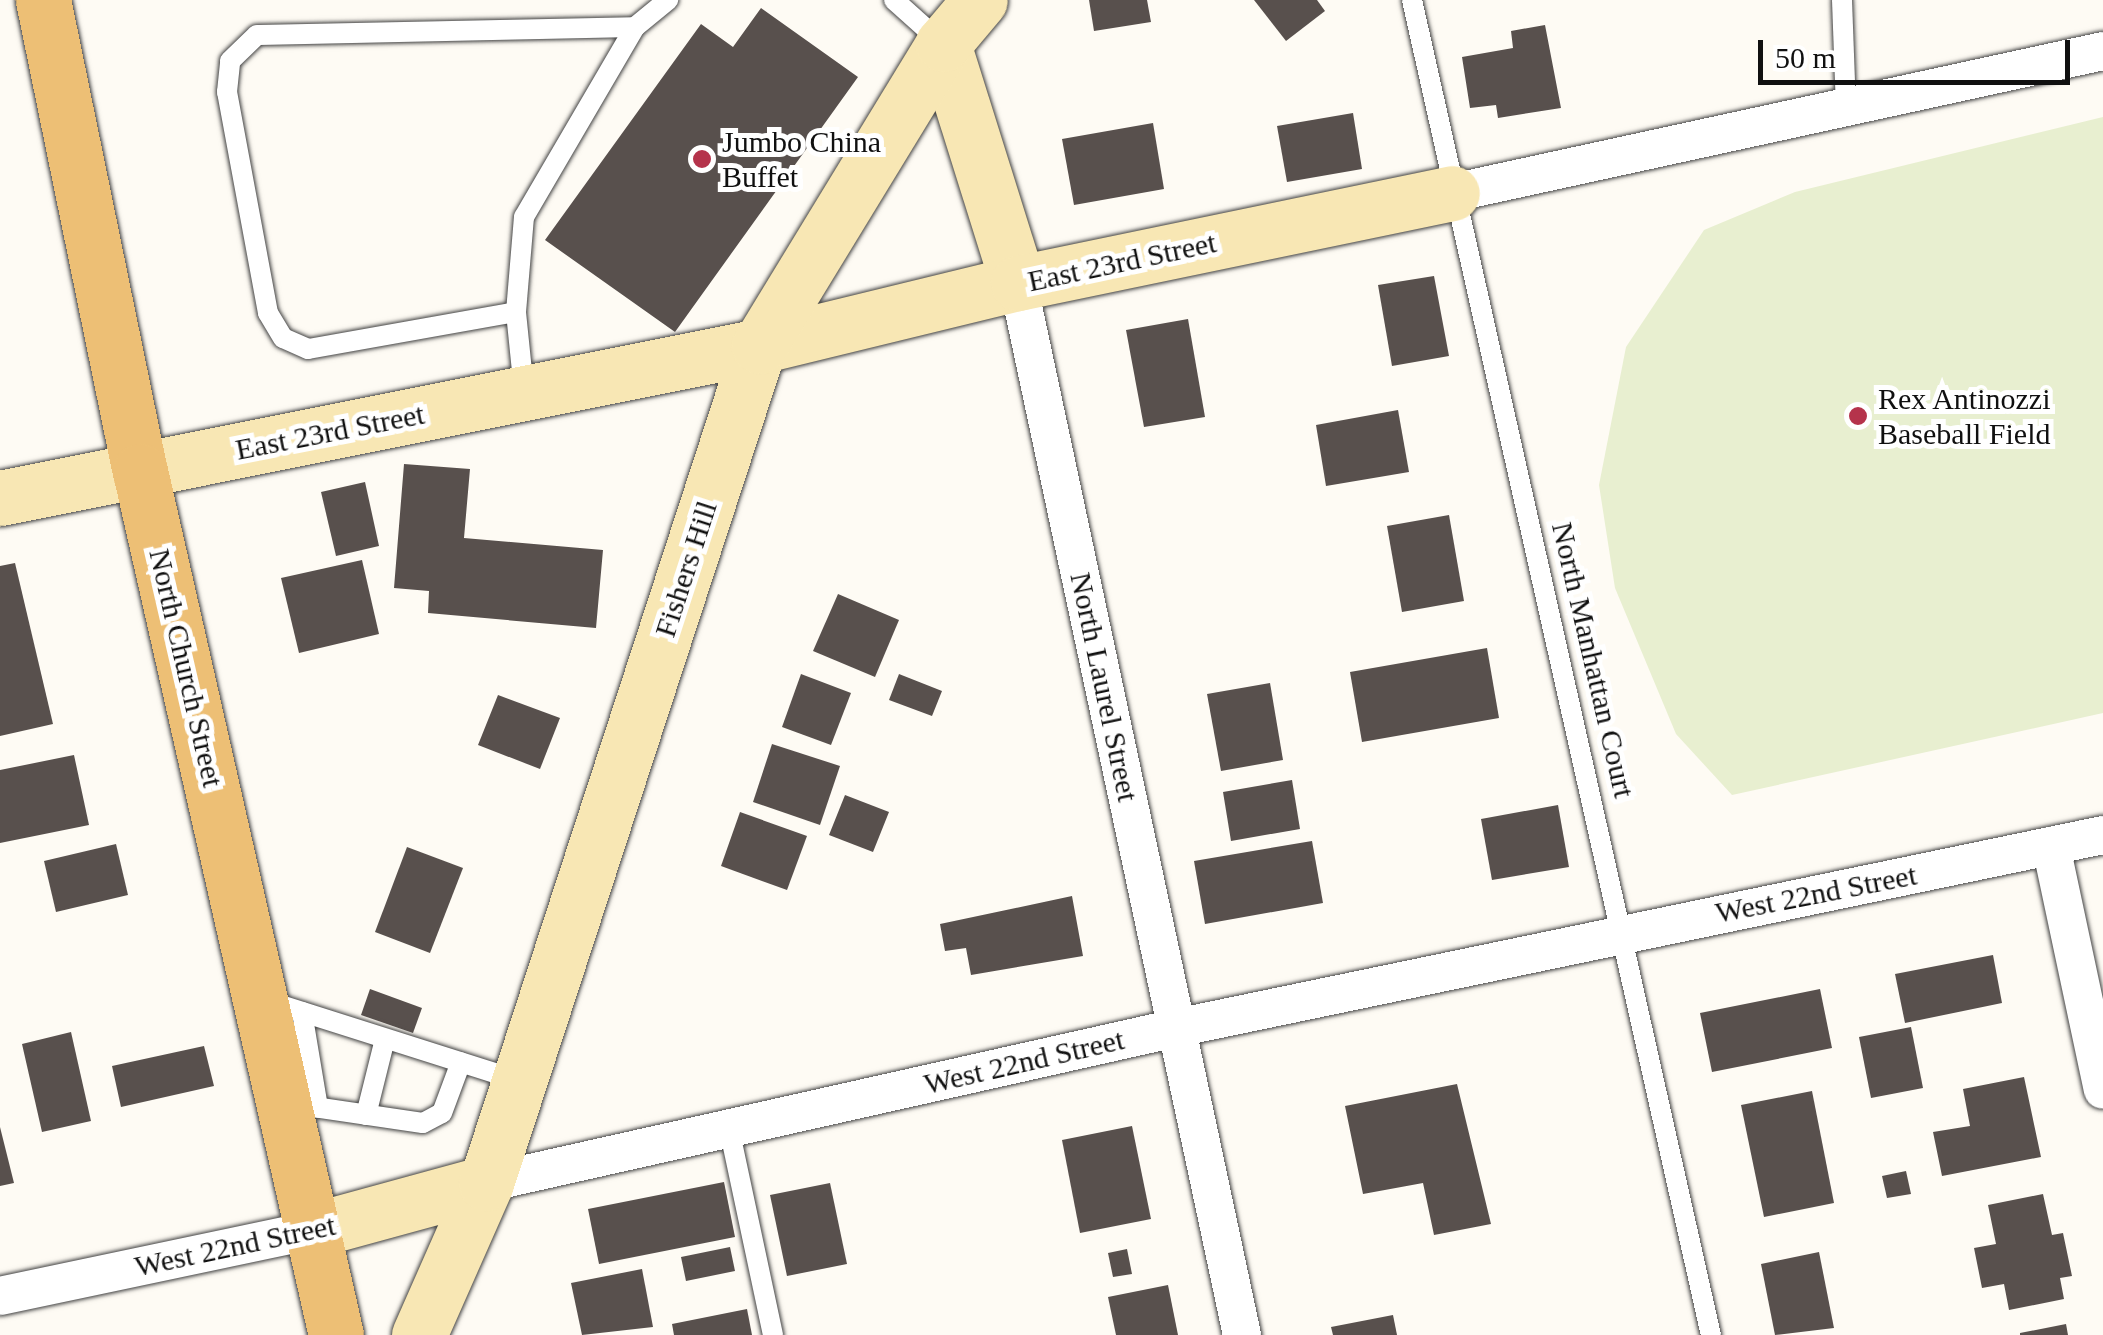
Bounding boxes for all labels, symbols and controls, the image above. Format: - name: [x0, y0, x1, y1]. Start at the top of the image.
- scale bar: [1763, 20, 2076, 82]
- text: 50 m: [1775, 41, 1836, 74]
- place label: Jumbo China Buffet: [722, 124, 881, 194]
- marker: Jumbo China Buffet: [691, 148, 713, 170]
- street label: East 23rd Street: [1025, 224, 1219, 300]
- place label: Rex Antinozzi Baseball Field: [1878, 381, 2052, 452]
- street label: East 23rd Street: [233, 396, 427, 468]
- marker: Rex Antinozzi Baseball Field: [1847, 405, 1869, 427]
- street label: Fishers Hill: [647, 496, 725, 642]
- street label: North Manhattan Court: [1544, 519, 1642, 801]
- street label: North Church Street: [141, 545, 231, 791]
- street label: North Laurel Street: [1062, 569, 1146, 805]
- street label: West 22nd Street: [1712, 857, 1920, 931]
- street label: West 22nd Street: [920, 1021, 1128, 1103]
- street label: West 22nd Street: [131, 1207, 339, 1285]

